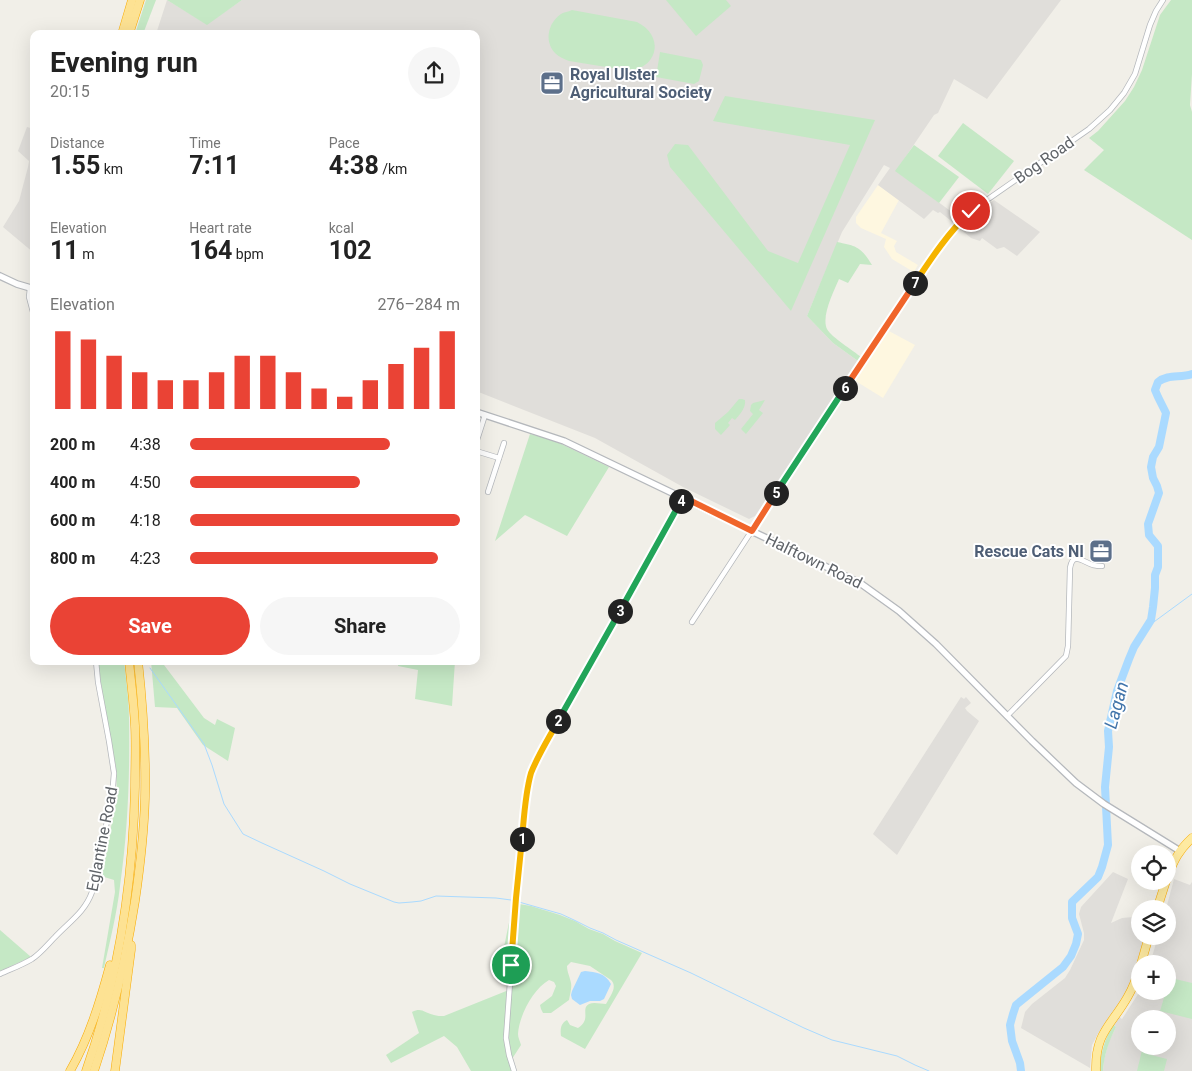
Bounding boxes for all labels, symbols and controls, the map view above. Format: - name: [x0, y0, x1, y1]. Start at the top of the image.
- text: Evening run: [50, 46, 198, 79]
- button: share: [408, 47, 460, 99]
- place label: Royal Ulster Agricultural Society: [570, 65, 713, 102]
- office icon: Royal Ulster Agricultural Society: [539, 70, 565, 96]
- text: 20:15: [50, 82, 90, 101]
- street label: Bog Road: [1010, 132, 1078, 188]
- text: Distance: [50, 135, 105, 151]
- text: Time: [189, 135, 221, 151]
- text: Pace: [329, 135, 360, 151]
- text: 1.55: [50, 151, 100, 180]
- text: 7:11: [189, 151, 239, 180]
- text: 4:38: [329, 151, 379, 180]
- text: km: [100, 161, 123, 177]
- text: /km: [379, 161, 407, 177]
- pin: [950, 190, 992, 232]
- icon: check: [957, 197, 985, 225]
- text: Elevation: [50, 220, 107, 236]
- text: Heart rate: [189, 220, 252, 236]
- text: kcal: [329, 220, 354, 236]
- text: 11: [50, 236, 79, 265]
- text: 164: [189, 236, 232, 265]
- text: 102: [329, 236, 372, 265]
- text: m: [79, 246, 94, 262]
- text: bpm: [232, 246, 264, 262]
- pin: 7: [902, 270, 928, 296]
- text: 7: [911, 275, 920, 291]
- text: Elevation: [50, 295, 115, 314]
- text: 276–284 m: [378, 295, 460, 314]
- pin: 6: [832, 376, 858, 400]
- text: 6: [841, 380, 850, 396]
- text: 200 m: [50, 435, 95, 454]
- text: 4:38: [130, 435, 161, 454]
- text: 400 m: [50, 473, 95, 492]
- text: 4:50: [130, 473, 161, 492]
- pin: 5: [764, 480, 788, 506]
- text: 5: [772, 485, 781, 501]
- pin: 4: [668, 488, 694, 514]
- text: 4: [677, 493, 686, 509]
- text: 600 m: [50, 511, 95, 530]
- text: 4:18: [130, 511, 161, 530]
- street label: Halftown Road: [763, 529, 865, 593]
- office icon: Rescue Cats NI: [1088, 538, 1114, 564]
- place label: Rescue Cats NI: [974, 542, 1084, 561]
- text: 800 m: [50, 549, 95, 568]
- text: 4:23: [130, 549, 161, 568]
- button: Save: [50, 597, 250, 655]
- button: Share: [260, 597, 460, 655]
- pin: 3: [608, 598, 632, 624]
- text: 3: [616, 603, 625, 619]
- water label: Lagan: [1100, 679, 1132, 731]
- pin: 2: [546, 708, 570, 734]
- text: 2: [554, 713, 563, 729]
- street label: Eglantine Road: [83, 785, 121, 893]
- pin: 1: [510, 826, 534, 852]
- text: 1: [518, 831, 527, 847]
- map controls: [1131, 845, 1176, 1055]
- button: locate: [1131, 845, 1176, 890]
- button: layers: [1131, 900, 1176, 945]
- pin: [490, 944, 532, 986]
- icon: arrive: [497, 951, 525, 979]
- button: +: [1131, 955, 1176, 1000]
- button: −: [1131, 1010, 1176, 1055]

